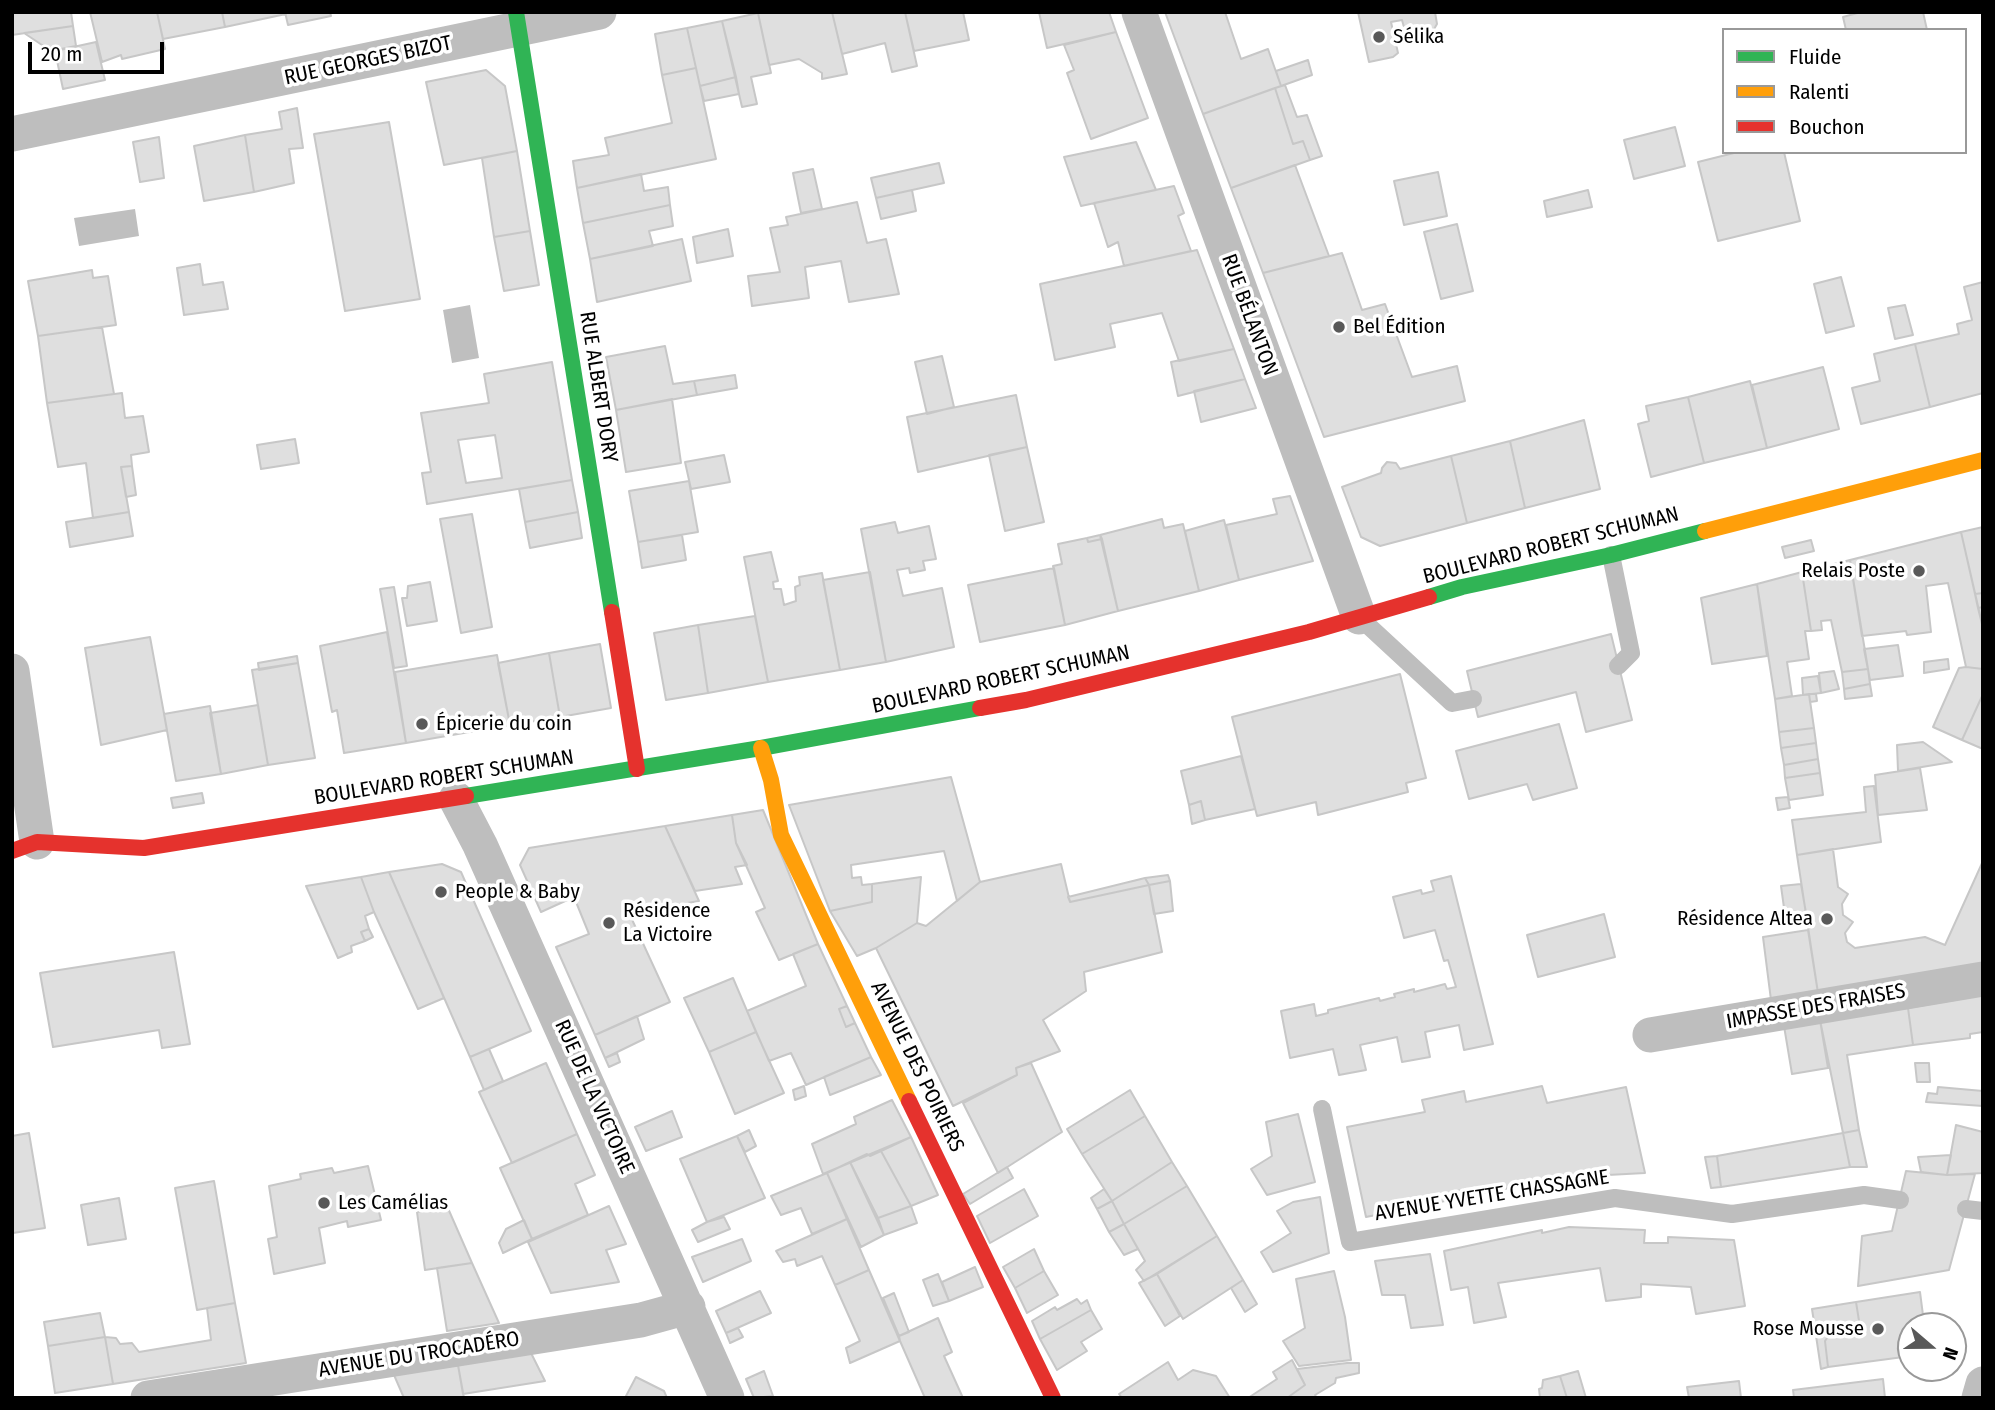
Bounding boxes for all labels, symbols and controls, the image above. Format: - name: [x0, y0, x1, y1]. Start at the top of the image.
- place label: Sélika: [1393, 24, 1444, 50]
- scale bar: [32, 28, 168, 72]
- legend: [1722, 28, 1967, 154]
- marker: Sélika: [1371, 29, 1387, 45]
- street label: RUE GEORGES BIZOT: [282, 31, 454, 91]
- text: 20 m: [41, 41, 82, 67]
- text: Fluide: [1789, 44, 1841, 70]
- text: Ralenti: [1789, 79, 1849, 105]
- text: Bouchon: [1789, 114, 1865, 140]
- street label: RUE BÉLANTON: [1215, 251, 1283, 379]
- street label: RUE ALBERT DORY: [574, 310, 622, 464]
- place label: Bel Édition: [1353, 314, 1446, 340]
- marker: Bel Édition: [1331, 319, 1347, 335]
- street label: BOULEVARD ROBERT SCHUMAN: [1421, 502, 1681, 590]
- place label: Relais Poste: [1801, 558, 1905, 584]
- marker: Relais Poste: [1911, 563, 1927, 579]
- street label: BOULEVARD ROBERT SCHUMAN: [870, 640, 1132, 720]
- place label: Épicerie du coin: [436, 711, 572, 737]
- marker: Épicerie du coin: [414, 716, 430, 732]
- street label: BOULEVARD ROBERT SCHUMAN: [312, 745, 576, 811]
- place label: People & Baby: [455, 879, 580, 905]
- marker: People & Baby: [433, 884, 449, 900]
- place label: Résidence La Victoire: [623, 898, 712, 948]
- place label: Résidence Altea: [1677, 906, 1813, 932]
- marker: Résidence Altea: [1819, 911, 1835, 927]
- marker: Résidence La Victoire: [601, 915, 617, 931]
- street label: AVENUE DES POIRIERS: [865, 978, 969, 1156]
- street label: IMPASSE DES FRAISES: [1724, 979, 1908, 1035]
- street label: RUE DE LA VICTOIRE: [549, 1016, 639, 1178]
- street label: AVENUE YVETTE CHASSAGNE: [1373, 1165, 1611, 1227]
- place label: Les Camélias: [338, 1190, 448, 1216]
- marker: Les Camélias: [316, 1195, 332, 1211]
- north arrow: [1897, 1312, 1967, 1382]
- place label: Rose Mousse: [1752, 1316, 1864, 1342]
- marker: Rose Mousse: [1870, 1321, 1886, 1337]
- street label: AVENUE DU TROCADÉRO: [317, 1327, 521, 1383]
- text: N: [1938, 1344, 1963, 1363]

